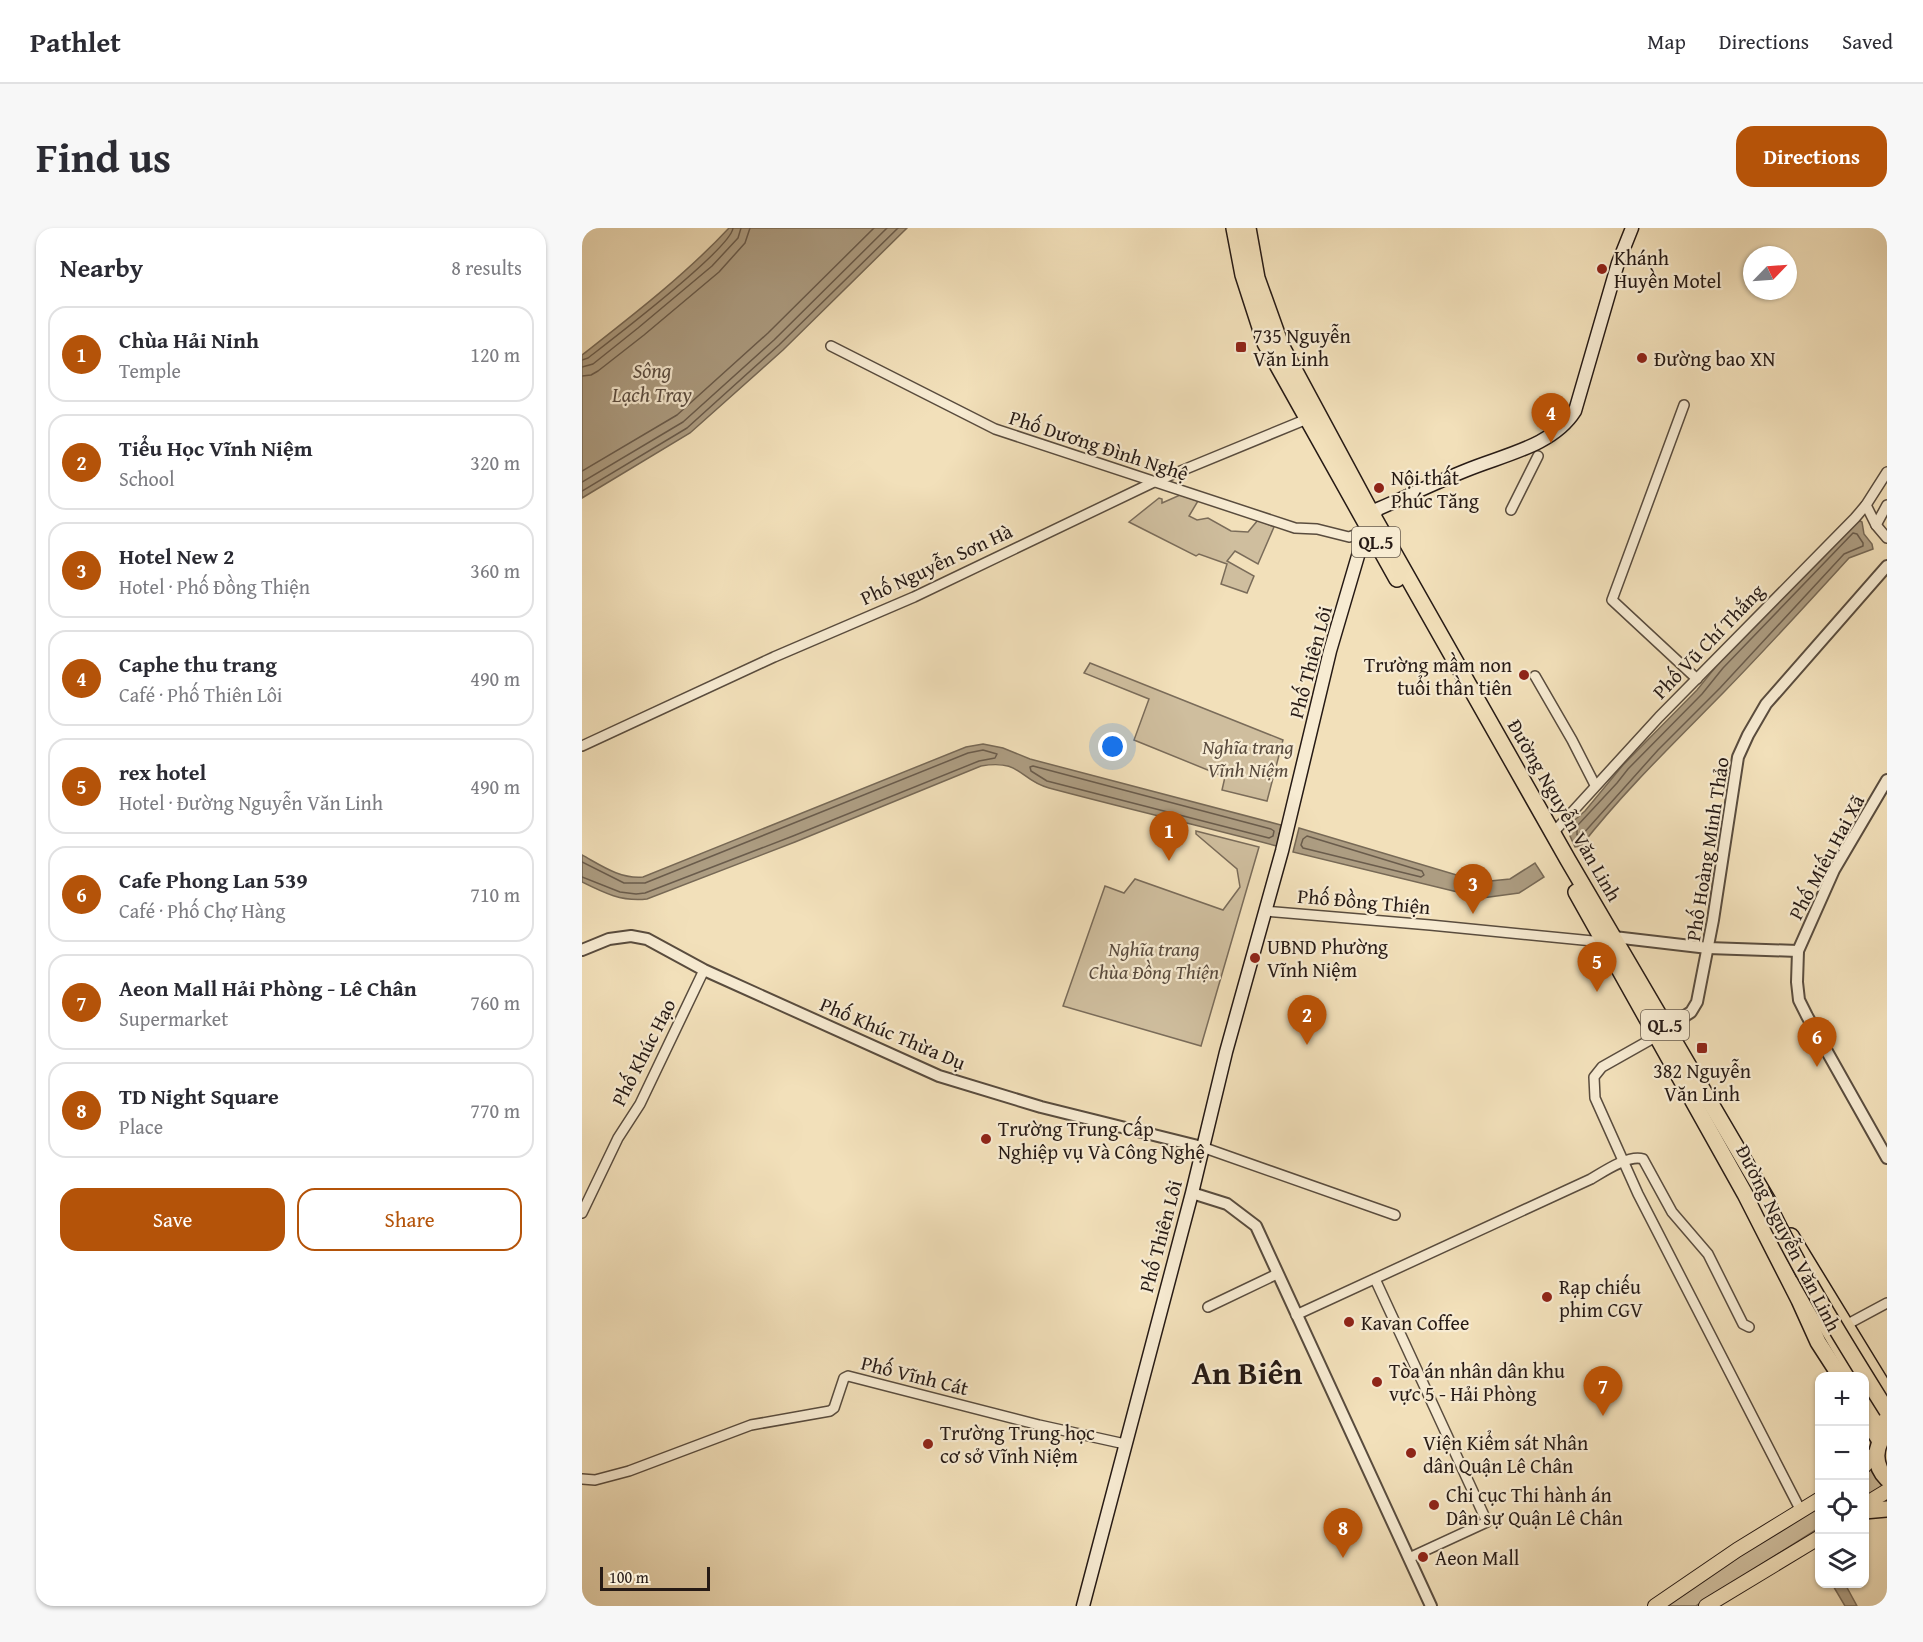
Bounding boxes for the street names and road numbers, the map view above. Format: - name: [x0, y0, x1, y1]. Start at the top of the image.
- street label: Phố Dương Đình Nghệ: [1006, 402, 1192, 488]
- street label: Phố Nguyễn Sơn Hà: [855, 516, 1017, 612]
- road number: QL.5: [1352, 527, 1400, 557]
- street label: Phố Vũ Chí Thắng: [1645, 577, 1771, 705]
- street label: Phố Thiên Lôi: [1281, 602, 1339, 721]
- street label: Đường Nguyễn Văn Linh: [1501, 713, 1629, 907]
- street label: Phố Hoàng Minh Thảo: [1678, 755, 1736, 943]
- street label: Phố Miếu Hai Xã: [1781, 789, 1871, 925]
- street label: Phố Đồng Thiện: [1296, 881, 1432, 921]
- street label: Phố Khúc Thừa Dụ: [816, 989, 970, 1077]
- street label: Phố Khúc Hạo: [604, 993, 682, 1111]
- road number: QL.5: [1641, 1010, 1689, 1040]
- street label: Đường Nguyễn Văn Linh: [1729, 1139, 1849, 1337]
- street label: Phố Thiên Lôi: [1131, 1176, 1189, 1295]
- street label: Phố Vĩnh Cát: [858, 1348, 972, 1402]

